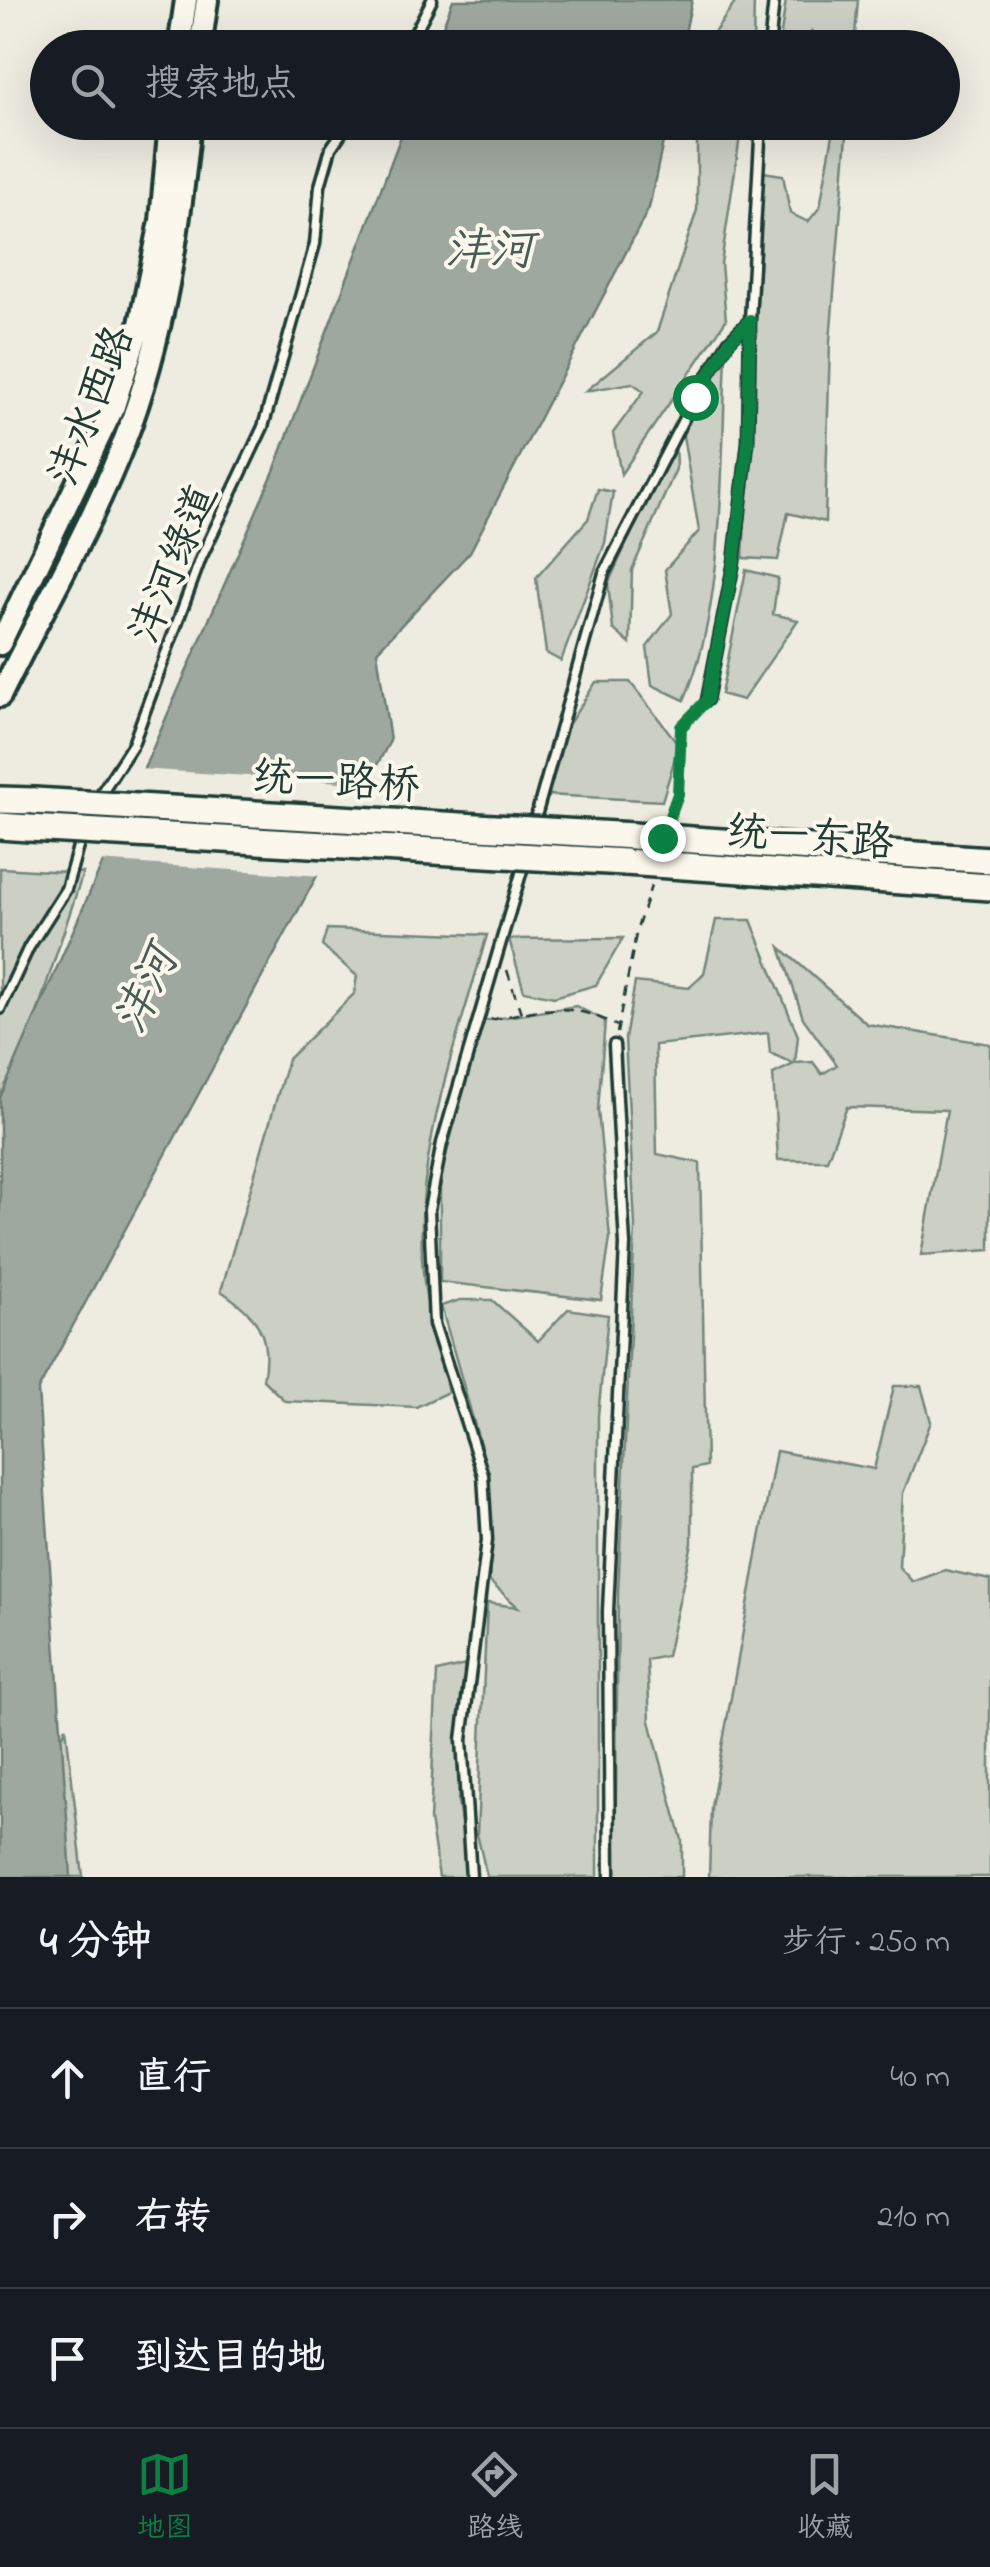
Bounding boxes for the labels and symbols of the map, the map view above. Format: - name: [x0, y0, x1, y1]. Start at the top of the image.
- water label: 沣河: [444, 220, 541, 286]
- street label: 沣水西路: [35, 317, 152, 496]
- route start: [673, 375, 719, 421]
- street label: 沣河绿道: [115, 475, 235, 654]
- street label: 统一路桥: [250, 749, 421, 818]
- street label: 统一东路: [724, 803, 896, 876]
- route end: [640, 816, 686, 862]
- water label: 沣河: [100, 930, 200, 1046]

